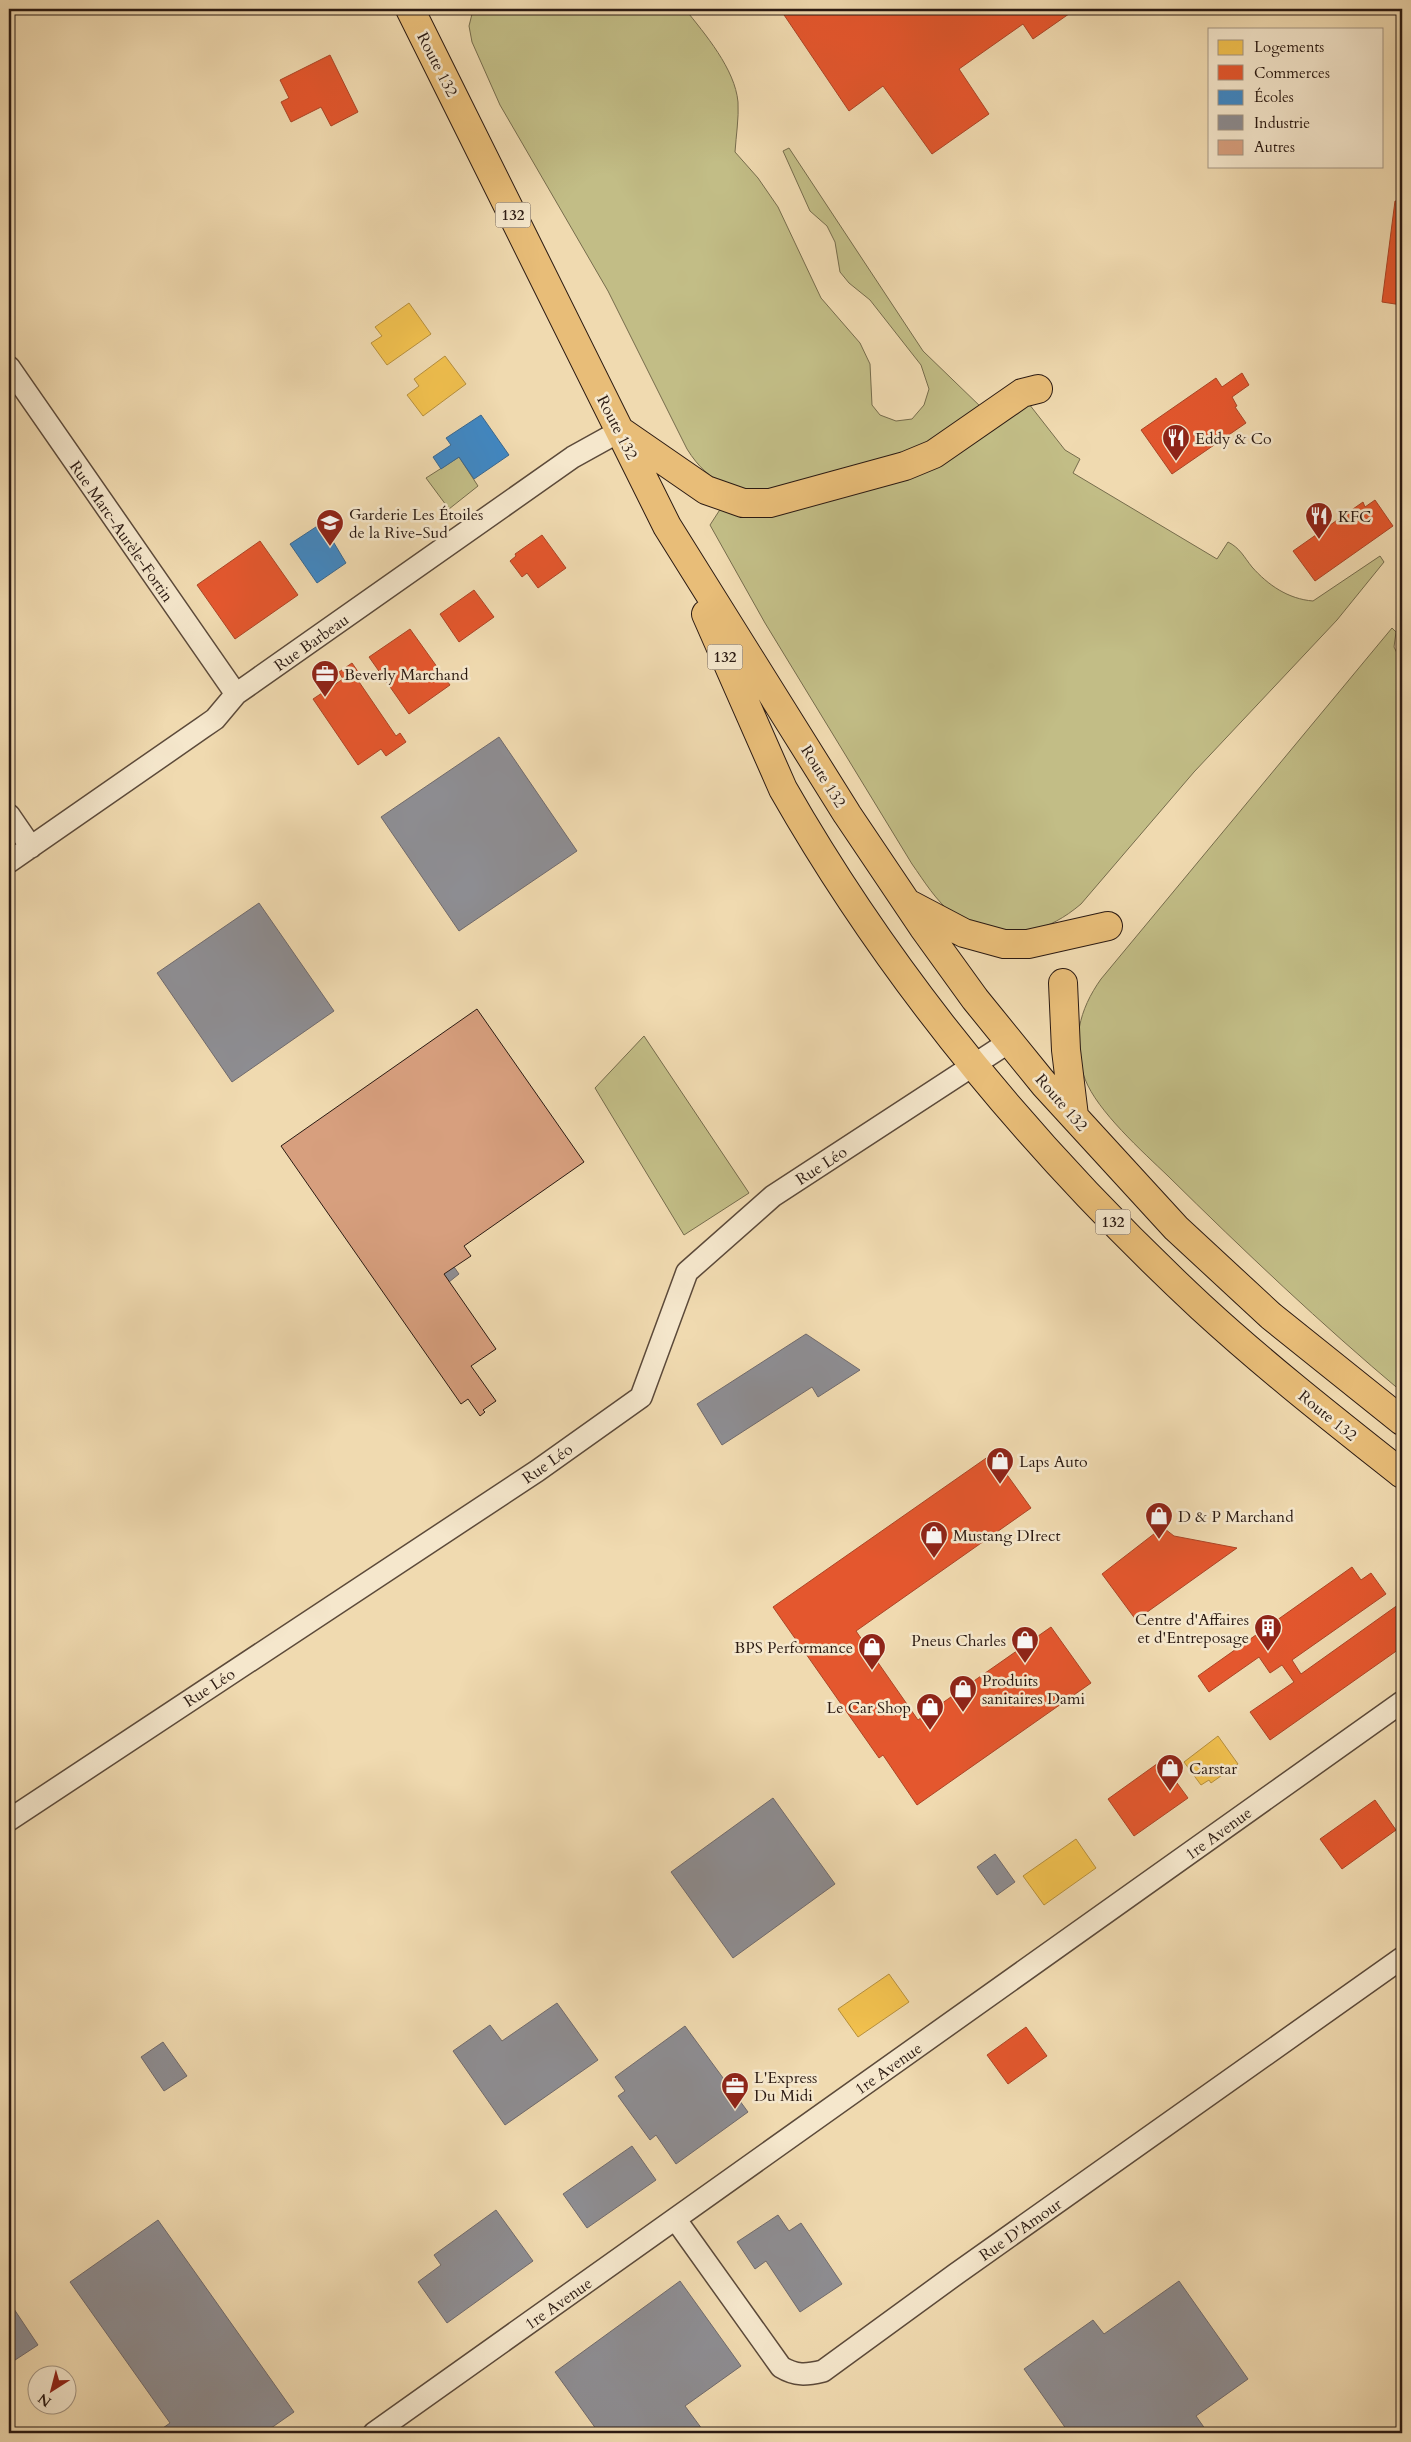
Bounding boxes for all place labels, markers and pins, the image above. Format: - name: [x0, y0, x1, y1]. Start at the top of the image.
- restaurant icon: Eddy & Co: [1161, 423, 1191, 462]
- place label: Eddy & Co: [1195, 428, 1272, 450]
- restaurant icon: KFC: [1304, 501, 1334, 540]
- place label: Garderie Les Étoiles de la Rive-Sud: [349, 504, 483, 544]
- place label: KFC: [1338, 506, 1371, 528]
- school or university icon: Garderie Les Étoiles de la Rive-Sud: [315, 508, 345, 547]
- office icon: Beverly Marchand: [310, 659, 340, 698]
- place label: Beverly Marchand: [344, 664, 469, 686]
- shop icon: Laps Auto: [985, 1446, 1015, 1485]
- place label: Laps Auto: [1019, 1451, 1088, 1473]
- shop icon: D & P Marchand: [1144, 1501, 1174, 1540]
- place label: D & P Marchand: [1178, 1506, 1294, 1528]
- shop icon: Mustang DIrect: [919, 1520, 949, 1559]
- place label: Mustang DIrect: [953, 1525, 1060, 1547]
- place label: Centre d'Affaires et d'Entreposage: [1135, 1609, 1249, 1649]
- building icon: Centre d'Affaires et d'Entreposage: [1253, 1613, 1283, 1652]
- shop icon: Pneus Charles: [1010, 1625, 1040, 1664]
- place label: Pneus Charles: [911, 1630, 1006, 1652]
- shop icon: BPS Performance: [857, 1632, 887, 1671]
- place label: BPS Performance: [734, 1637, 853, 1659]
- place label: Produits sanitaires Dami: [982, 1670, 1086, 1710]
- shop icon: Produits sanitaires Dami: [948, 1674, 978, 1713]
- shop icon: Le Car Shop: [915, 1692, 945, 1731]
- place label: Le Car Shop: [827, 1697, 911, 1719]
- shop icon: Carstar: [1155, 1753, 1185, 1792]
- place label: Carstar: [1189, 1758, 1237, 1780]
- place label: L'Express Du Midi: [754, 2067, 817, 2107]
- office icon: L'Express Du Midi: [720, 2071, 750, 2110]

